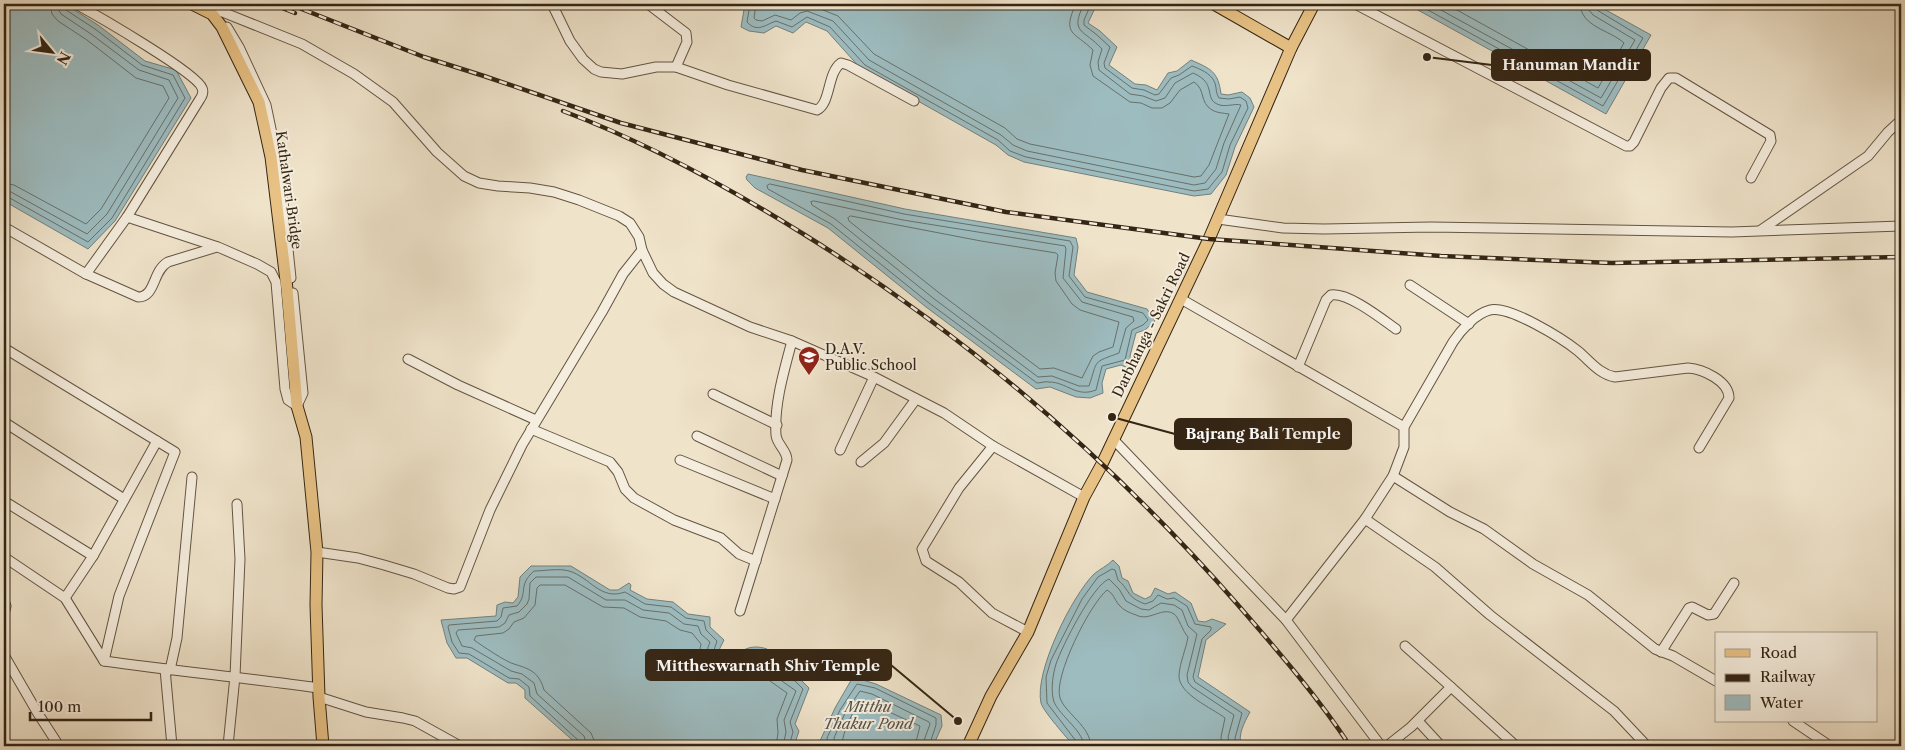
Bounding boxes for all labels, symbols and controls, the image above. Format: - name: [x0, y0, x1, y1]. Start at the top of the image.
- north arrow: [28, 28, 78, 78]
- text: N: [53, 49, 74, 68]
- callout: Hanuman Mandir: [1492, 50, 1650, 80]
- text: Hanuman Mandir: [1502, 55, 1640, 74]
- street label: Kathalwari Bridge: [272, 130, 306, 251]
- street label: Darbhanga - Sakri Road: [1108, 249, 1194, 400]
- place label: D.A.V. Public School: [825, 340, 917, 374]
- school or university icon: D.A.V. Public School: [797, 345, 821, 376]
- callout: Bajrang Bali Temple: [1175, 419, 1351, 449]
- text: Bajrang Bali Temple: [1185, 424, 1341, 443]
- legend: [1715, 632, 1878, 722]
- text: Road: [1760, 643, 1797, 662]
- callout: Mittheswarnath Shiv Temple: [646, 650, 891, 680]
- text: Mittheswarnath Shiv Temple: [656, 656, 880, 675]
- text: Railway: [1760, 667, 1816, 686]
- scale bar: [30, 690, 151, 722]
- text: Water: [1759, 693, 1804, 712]
- text: 100 m: [38, 697, 81, 716]
- water label: Mitthu Thakur Pond: [823, 697, 915, 733]

